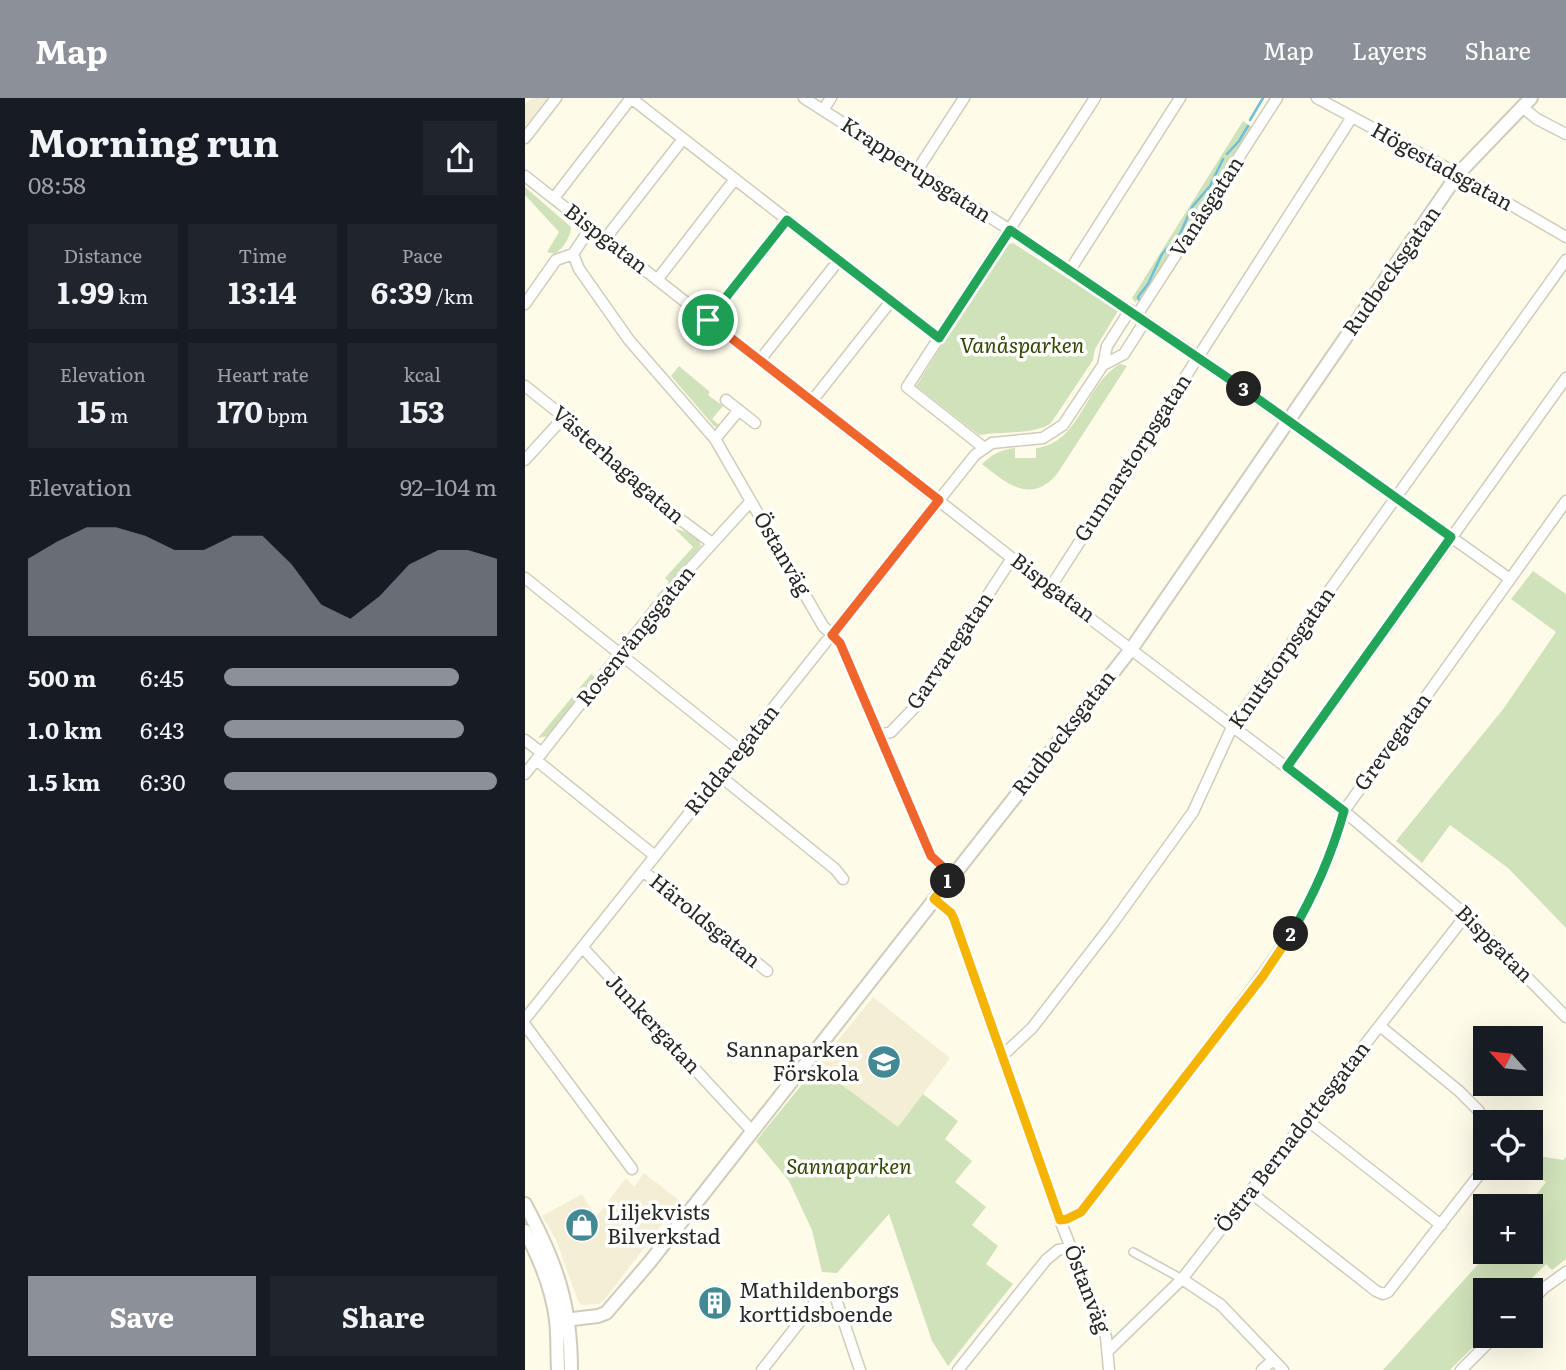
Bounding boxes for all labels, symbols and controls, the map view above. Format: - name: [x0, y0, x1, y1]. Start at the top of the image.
- text: Map: [35, 25, 108, 74]
- text: Map: [1263, 32, 1314, 67]
- text: Layers: [1352, 32, 1426, 67]
- text: Share: [1464, 32, 1531, 67]
- street label: Krapperupsgatan: [836, 107, 999, 228]
- text: Morning run: [28, 112, 279, 169]
- street label: Högestadsgatan: [1367, 113, 1520, 217]
- button: share: [423, 121, 497, 195]
- street label: Vanåsgatan: [1161, 149, 1249, 262]
- text: 08:58: [28, 167, 86, 201]
- street label: Bispgatan: [559, 194, 656, 280]
- street label: Rudbecksgatan: [1334, 198, 1446, 341]
- text: Distance: [64, 241, 142, 269]
- text: Time: [238, 241, 287, 269]
- text: Pace: [402, 241, 443, 269]
- text: 1.99: [58, 269, 114, 313]
- text: 13:14: [228, 269, 297, 313]
- text: 6:39: [371, 269, 432, 313]
- text: km: [114, 282, 148, 310]
- text: /km: [432, 282, 474, 310]
- pin: [678, 290, 738, 350]
- icon: arrive: [689, 301, 727, 339]
- park label: Vanåsparken: [960, 328, 1085, 359]
- text: Elevation: [60, 360, 146, 388]
- text: Heart rate: [216, 360, 309, 388]
- text: kcal: [403, 360, 441, 388]
- street label: Gunnarstorpsgatan: [1065, 366, 1197, 547]
- pin: 3: [1227, 372, 1261, 406]
- text: 3: [1238, 374, 1249, 402]
- text: 15: [77, 388, 106, 432]
- text: 170: [217, 388, 263, 432]
- text: 153: [400, 388, 445, 432]
- street label: Västerhagagatan: [546, 397, 693, 530]
- text: m: [106, 401, 128, 429]
- text: bpm: [263, 401, 308, 429]
- text: Elevation: [28, 469, 132, 503]
- text: 92–104 m: [400, 469, 497, 503]
- street label: Östanväg: [748, 505, 821, 601]
- street label: Bispgatan: [1006, 544, 1103, 628]
- street label: Rosenvångsgatan: [567, 557, 701, 712]
- street label: Knutstorpsgatan: [1219, 579, 1341, 734]
- street label: Garvaregatan: [897, 584, 999, 715]
- text: 500 m: [28, 660, 96, 694]
- text: 6:45: [140, 660, 184, 694]
- street label: Rudbecksgatan: [1003, 662, 1121, 801]
- street label: Grevegatan: [1345, 685, 1437, 796]
- street label: Riddaregatan: [676, 696, 785, 821]
- text: 1.0 km: [28, 712, 102, 746]
- text: 6:43: [140, 712, 185, 746]
- text: 1.5 km: [28, 764, 101, 798]
- text: 6:30: [140, 764, 186, 798]
- pin: 1: [931, 864, 965, 898]
- street label: Häroldsgatan: [644, 865, 769, 974]
- text: 1: [944, 866, 951, 894]
- street label: Bispgatan: [1450, 896, 1542, 988]
- pin: 2: [1273, 916, 1309, 952]
- text: 2: [1285, 919, 1296, 947]
- street label: Junkergatan: [600, 965, 710, 1079]
- north arrow: [1473, 1026, 1543, 1096]
- map controls: [1473, 1026, 1543, 1348]
- place label: Sannaparken Förskola: [726, 1032, 860, 1087]
- street label: Östra Bernadottesgatan: [1206, 1033, 1376, 1238]
- school or university icon: Sannaparken Förskola: [865, 1043, 903, 1081]
- button: locate: [1473, 1110, 1543, 1180]
- park label: Sannaparken: [786, 1149, 912, 1180]
- button: +: [1473, 1194, 1543, 1264]
- place label: Liljekvists Bilverkstad: [607, 1195, 721, 1250]
- shop icon: Liljekvists Bilverkstad: [563, 1206, 601, 1244]
- street label: Östanväg: [1058, 1239, 1121, 1337]
- place label: Mathildenborgs korttidsboende: [739, 1273, 899, 1328]
- button: Save: [28, 1276, 256, 1356]
- button: Share: [270, 1276, 497, 1356]
- button: −: [1473, 1278, 1543, 1348]
- building icon: Mathildenborgs korttidsboende: [696, 1284, 734, 1322]

